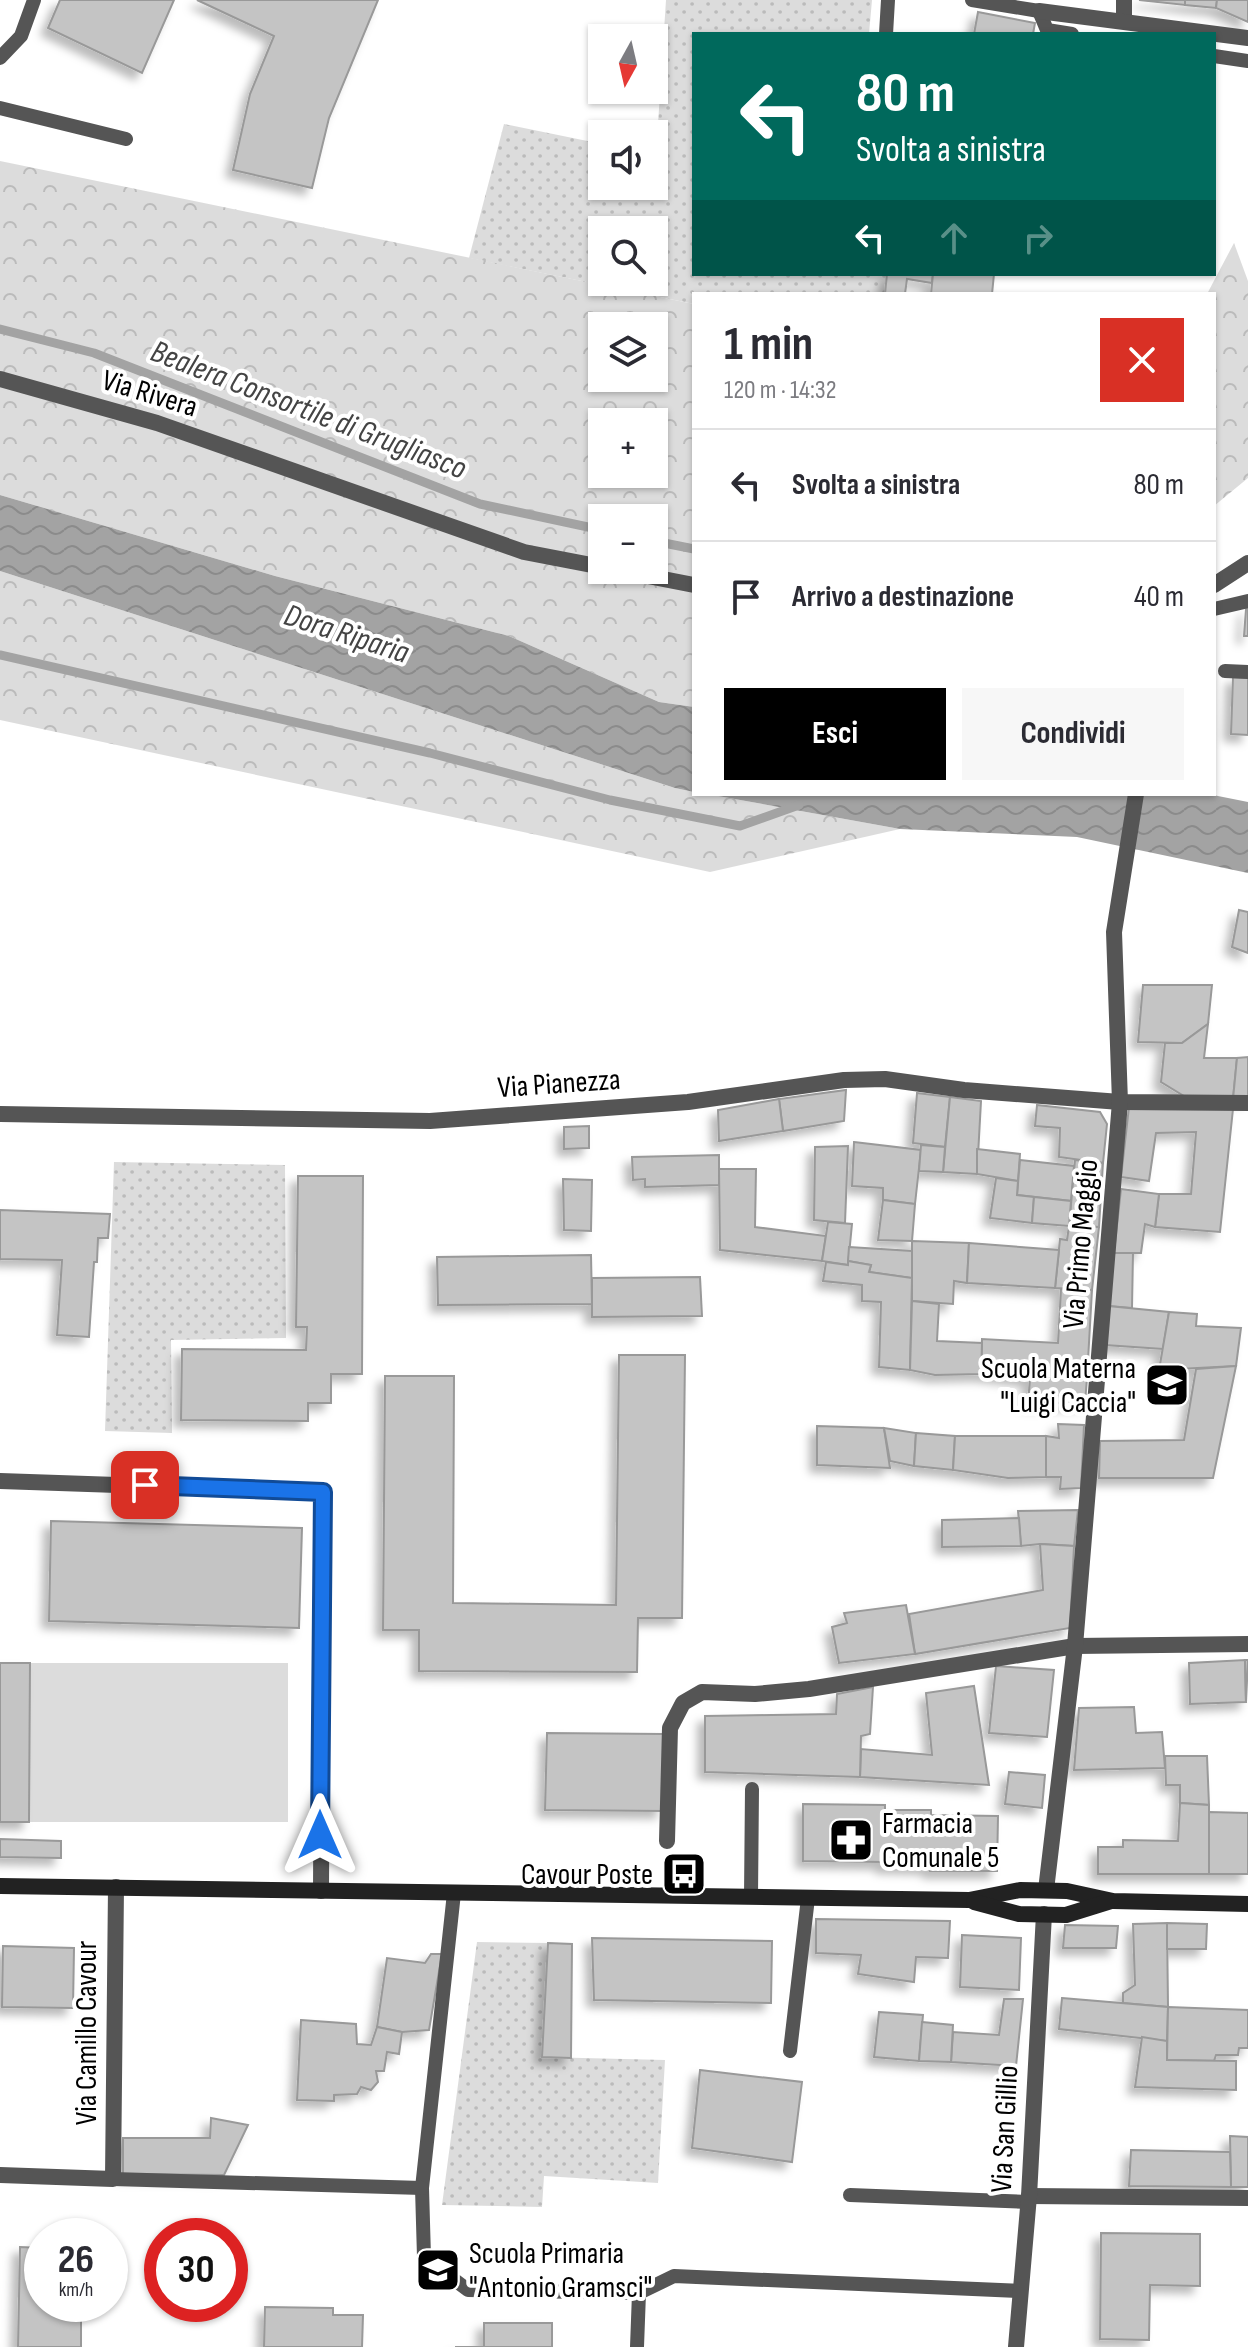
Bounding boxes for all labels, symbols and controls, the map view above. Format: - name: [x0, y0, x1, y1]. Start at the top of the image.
- north arrow: [588, 24, 668, 104]
- map controls: [588, 24, 668, 584]
- text: 80 m: [856, 61, 955, 128]
- icon: left: [724, 64, 828, 168]
- button: sound: [588, 120, 668, 200]
- text: Svolta a sinistra: [856, 129, 1046, 172]
- button: search: [588, 216, 668, 296]
- icon: left: [848, 216, 892, 260]
- icon: ahead: [932, 216, 976, 260]
- icon: right: [1016, 216, 1060, 260]
- button: layers: [588, 312, 668, 392]
- text: 1 min: [724, 316, 813, 373]
- button: close: [1100, 318, 1184, 402]
- water label: Bealera Consortile di Grugliasco: [145, 332, 472, 489]
- street label: Via Rivera: [98, 362, 202, 425]
- text: 120 m · 14:32: [724, 375, 836, 406]
- button: +: [588, 408, 668, 488]
- icon: left: [724, 463, 768, 507]
- text: Svolta a sinistra: [792, 467, 960, 503]
- text: 80 m: [1133, 467, 1184, 503]
- button: −: [588, 504, 668, 584]
- icon: arrive: [724, 575, 768, 619]
- text: Arrivo a destinazione: [792, 579, 1014, 615]
- text: 40 m: [1134, 579, 1184, 615]
- water label: Dora Riparia: [279, 596, 414, 673]
- button: Esci: [724, 688, 946, 780]
- button: Condividi: [962, 688, 1184, 780]
- street label: Via Pianezza: [496, 1062, 622, 1106]
- street label: Via Primo Maggio: [1056, 1158, 1106, 1330]
- place label: Scuola Materna "Luigi Caccia": [981, 1351, 1136, 1421]
- school or university icon: Scuola Materna "Luigi Caccia": [1143, 1361, 1191, 1409]
- pin: [111, 1451, 179, 1519]
- icon: arrive: [123, 1463, 167, 1507]
- position arrow: [278, 1793, 362, 1877]
- place label: Farmacia Comunale 5: [882, 1806, 999, 1876]
- pharmacy icon: Farmacia Comunale 5: [827, 1816, 875, 1864]
- bus stop icon: Cavour Poste: [660, 1850, 708, 1898]
- place label: Cavour Poste: [521, 1857, 653, 1893]
- street label: Via Camillo Cavour: [69, 1940, 105, 2125]
- street label: Via San Gillio: [984, 2064, 1026, 2194]
- speed limit sign: 30: [144, 2218, 248, 2322]
- text: 26: [58, 2236, 94, 2284]
- place label: Scuola Primaria "Antonio Gramsci": [469, 2236, 652, 2306]
- school or university icon: Scuola Primaria "Antonio Gramsci": [414, 2246, 462, 2294]
- text: km/h: [59, 2278, 93, 2302]

